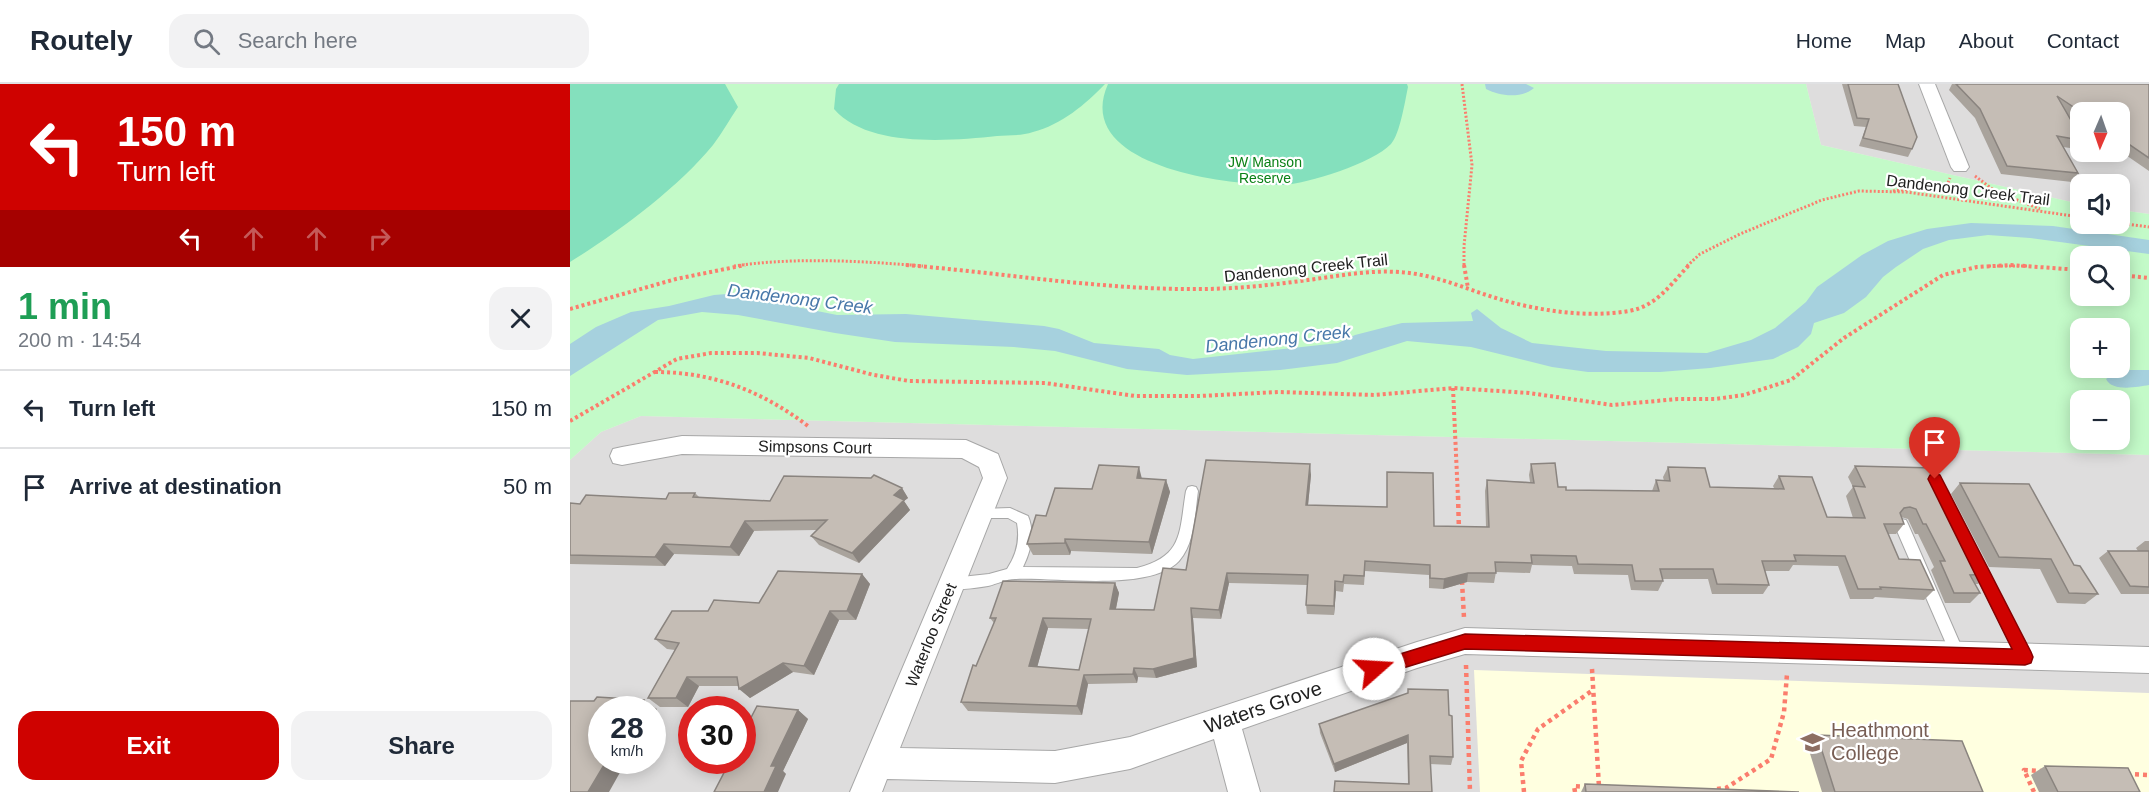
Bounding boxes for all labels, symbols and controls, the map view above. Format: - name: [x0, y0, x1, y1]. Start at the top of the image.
- search box: [169, 14, 589, 68]
- text: Routely: [30, 25, 133, 56]
- icon: search: [190, 25, 223, 58]
- text: Search here: [238, 28, 358, 53]
- text: Home: [1796, 29, 1852, 52]
- text: Map: [1885, 29, 1926, 52]
- text: About: [1959, 29, 2014, 52]
- text: Contact: [2047, 29, 2119, 52]
- north arrow: [2070, 102, 2130, 162]
- map controls: [2070, 102, 2130, 450]
- icon: left: [18, 108, 96, 186]
- text: 150 m: [117, 108, 236, 155]
- park label: JW Manson Reserve: [1228, 154, 1302, 186]
- text: Turn left: [117, 157, 215, 187]
- street label: Dandenong Creek Trail: [1885, 172, 2051, 208]
- button: sound: [2070, 174, 2130, 234]
- icon: left: [174, 222, 207, 255]
- icon: ahead: [237, 222, 270, 255]
- icon: ahead: [300, 222, 333, 255]
- icon: right: [363, 222, 396, 255]
- button: search: [2070, 246, 2130, 306]
- street label: Dandenong Creek Trail: [1223, 251, 1389, 285]
- water label: Dandenong Creek: [726, 280, 875, 318]
- text: 1 min: [18, 286, 112, 327]
- button: close: [489, 287, 552, 350]
- button: +: [2070, 318, 2130, 378]
- water label: Dandenong Creek: [1204, 321, 1353, 357]
- text: 200 m · 14:54: [18, 329, 141, 351]
- button: −: [2070, 390, 2130, 450]
- icon: left: [18, 393, 51, 426]
- text: Turn left: [69, 396, 155, 421]
- text: 150 m: [491, 396, 552, 421]
- pin: [1909, 417, 1960, 479]
- icon: arrive: [1918, 426, 1951, 459]
- street label: Simpsons Court: [758, 438, 873, 457]
- icon: arrive: [18, 471, 51, 504]
- text: Arrive at destination: [69, 474, 282, 499]
- text: 50 m: [503, 474, 552, 499]
- street label: Waterloo Street: [902, 580, 960, 689]
- position arrow: [1342, 637, 1406, 701]
- street label: Waters Grove: [1201, 677, 1325, 737]
- speed limit sign: 30: [678, 696, 756, 774]
- button: Exit: [18, 711, 279, 780]
- button: Share: [291, 711, 552, 780]
- text: 28: [610, 711, 644, 744]
- place label: Heathmont College: [1831, 719, 1929, 764]
- school or university icon: Heathmont College: [1800, 729, 1826, 755]
- text: km/h: [611, 742, 643, 759]

